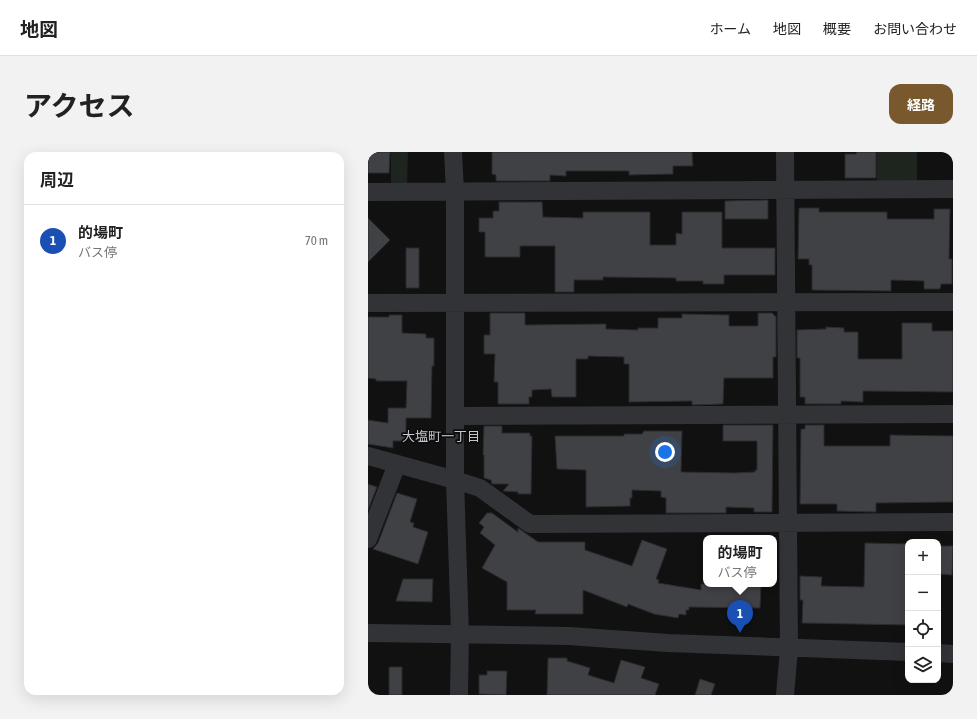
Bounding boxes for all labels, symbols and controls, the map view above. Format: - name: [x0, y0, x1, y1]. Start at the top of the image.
- text: 地図: [20, 18, 58, 40]
- text: ホーム: [709, 21, 751, 37]
- text: 地図: [773, 21, 801, 37]
- text: 概要: [823, 21, 851, 37]
- text: お問い合わせ: [873, 21, 957, 37]
- button: 経路: [889, 84, 953, 124]
- text: アクセス: [24, 90, 135, 122]
- text: 周辺: [40, 170, 74, 190]
- text: 的場町: [78, 224, 123, 241]
- text: 1: [50, 233, 56, 248]
- text: 70 m: [305, 233, 328, 248]
- text: バス停: [78, 245, 117, 260]
- district label: 大塩町一丁目: [402, 429, 480, 444]
- your location: [655, 442, 675, 462]
- popup: [703, 535, 777, 587]
- map controls: [905, 539, 941, 683]
- button: +: [905, 539, 941, 575]
- text: 的場町: [717, 544, 763, 561]
- text: バス停: [717, 565, 757, 580]
- button: −: [905, 575, 941, 611]
- pin: 1: [727, 600, 753, 633]
- button: locate: [905, 611, 941, 647]
- button: layers: [905, 647, 941, 683]

